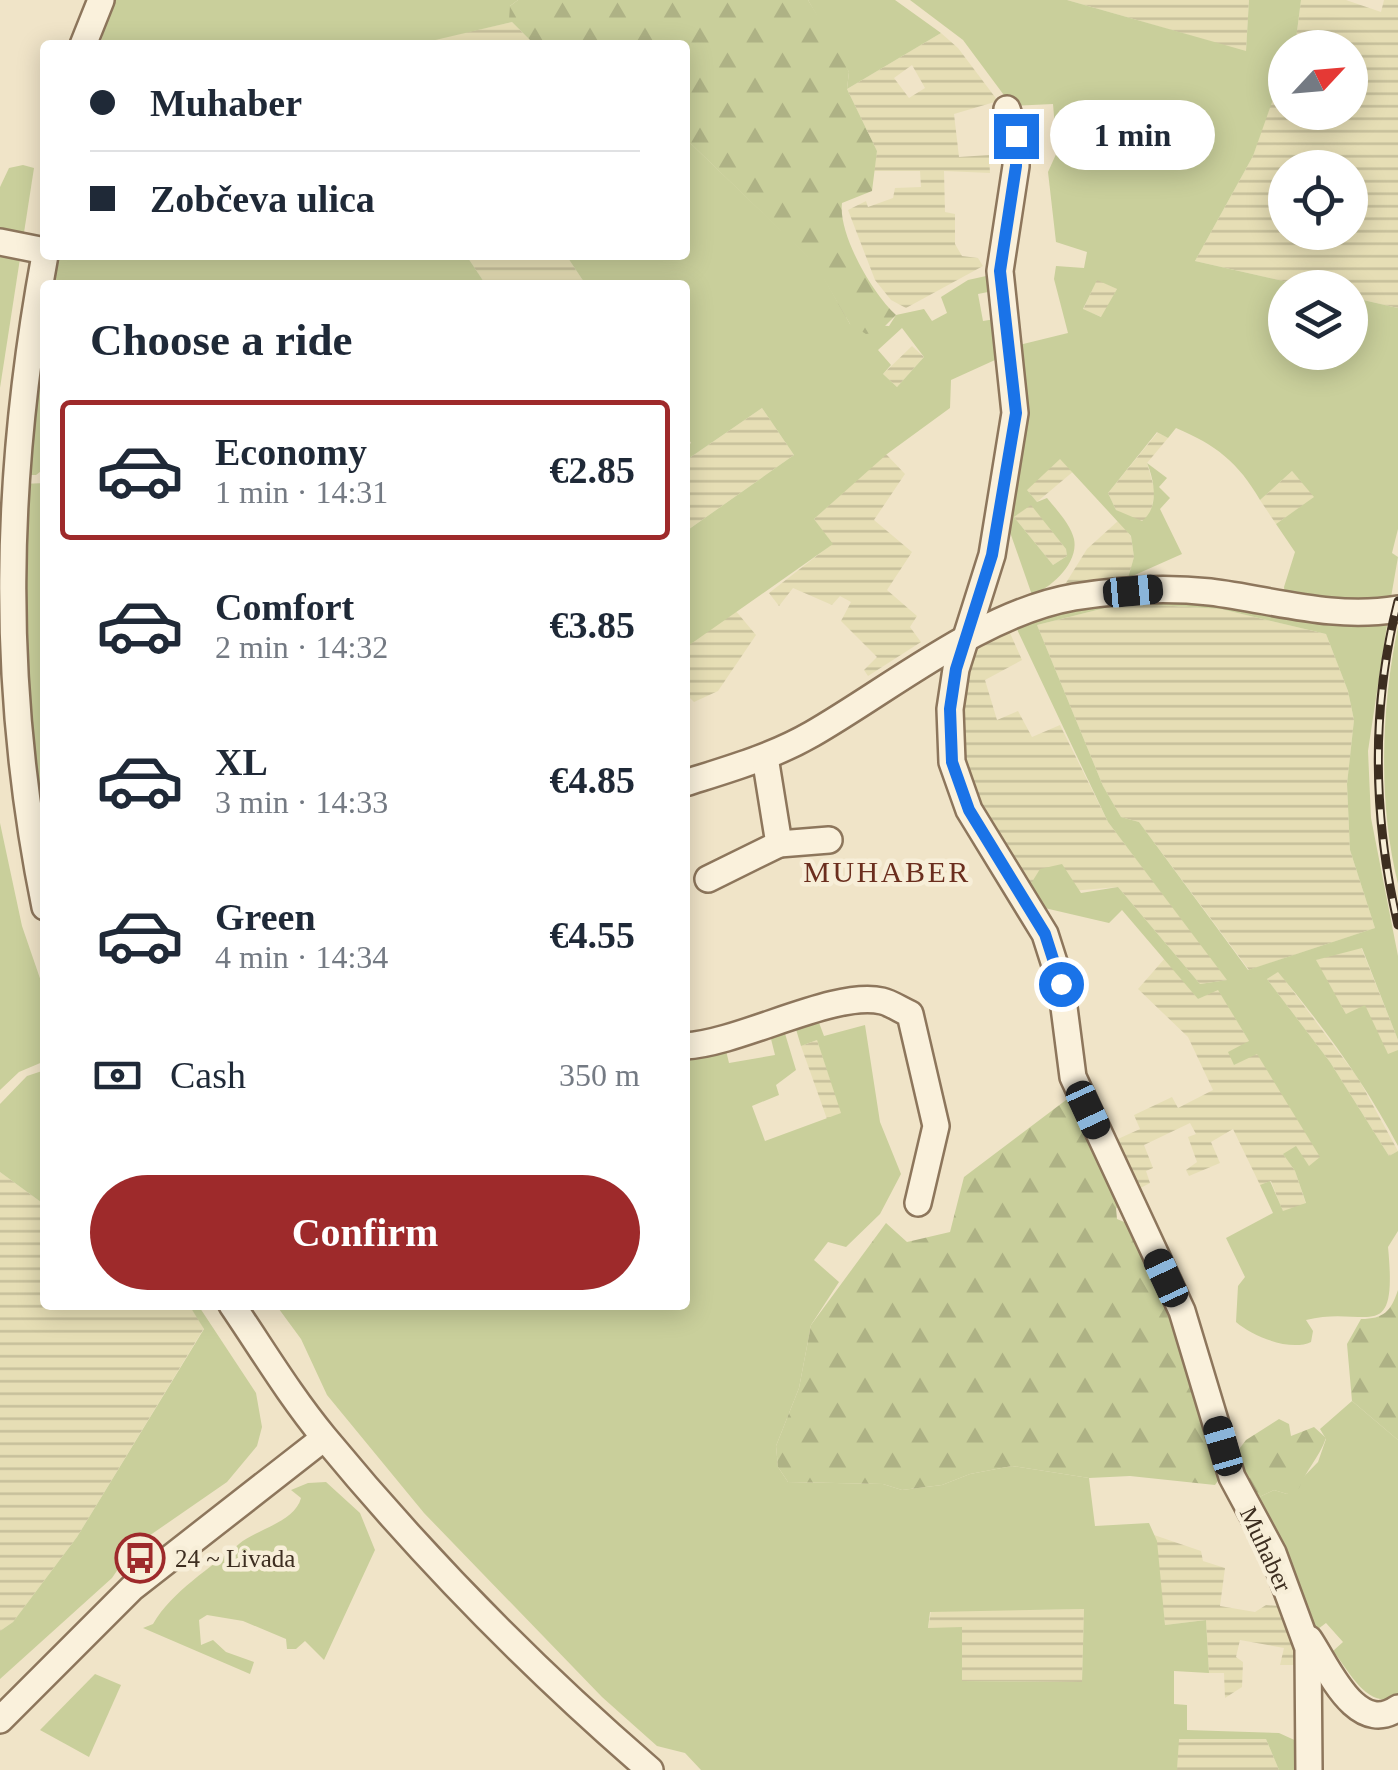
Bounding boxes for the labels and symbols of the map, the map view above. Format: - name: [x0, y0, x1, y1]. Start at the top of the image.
- north arrow: [1268, 30, 1368, 130]
- callout: 1 min: [1051, 101, 1216, 171]
- route end: [994, 114, 1039, 159]
- car: [1102, 573, 1164, 609]
- district label: MUHABER: [803, 855, 971, 888]
- route start: [1039, 962, 1084, 1007]
- car: [1062, 1076, 1114, 1144]
- car: [1140, 1244, 1192, 1312]
- car: [1200, 1413, 1246, 1479]
- street label: Muhaber: [1235, 1502, 1298, 1596]
- bus stop icon: 24 ~ Livada: [114, 1532, 166, 1584]
- place label: 24 ~ Livada: [175, 1545, 295, 1572]

